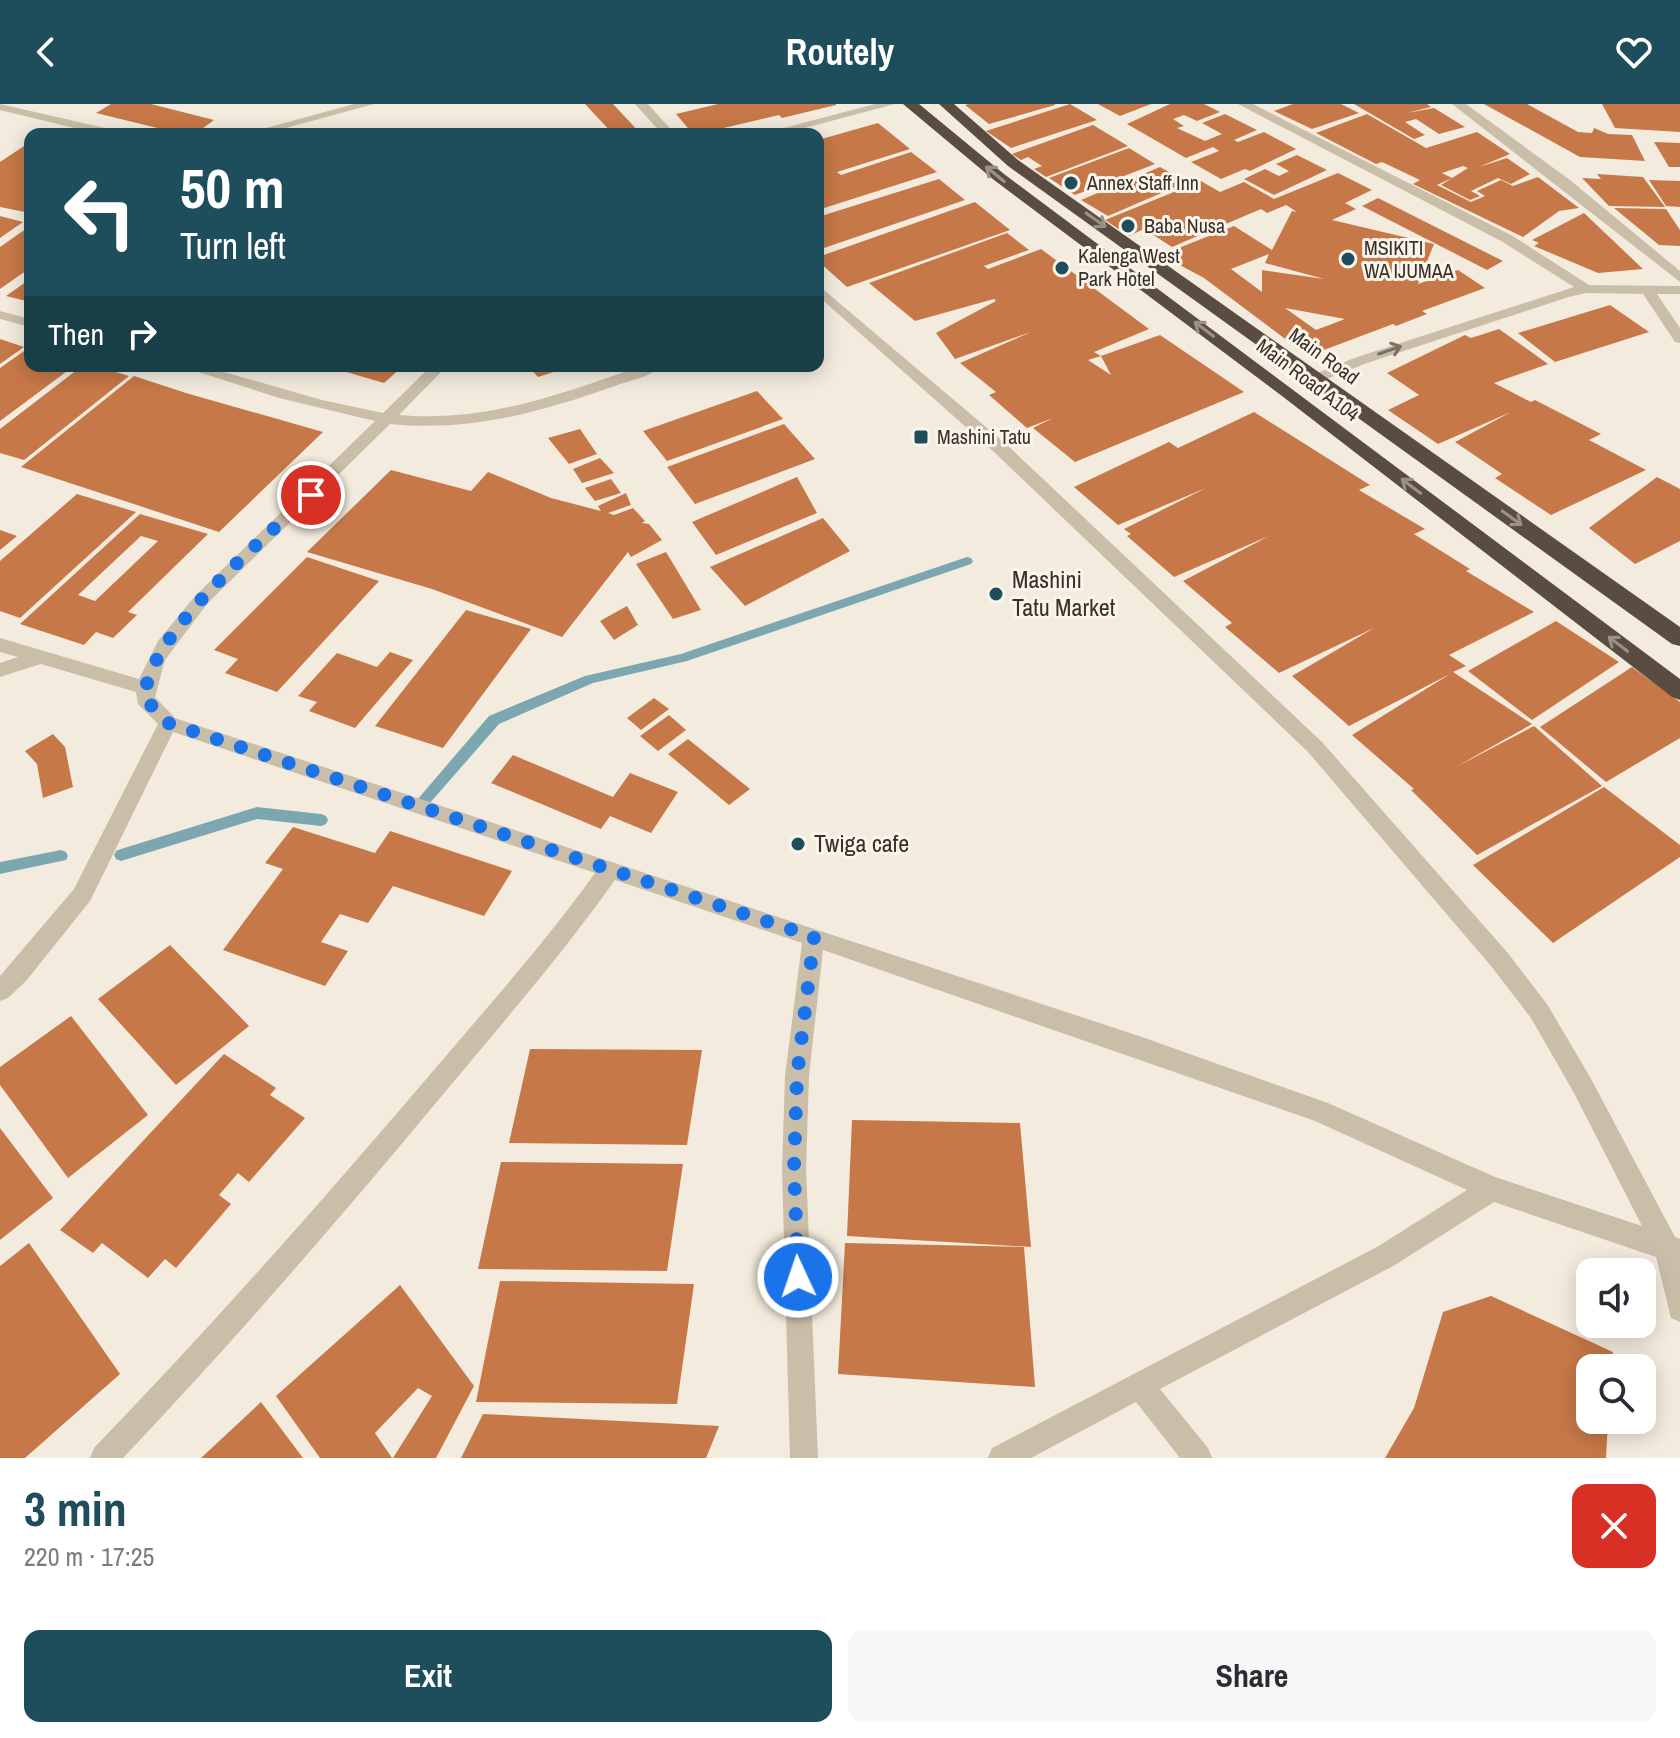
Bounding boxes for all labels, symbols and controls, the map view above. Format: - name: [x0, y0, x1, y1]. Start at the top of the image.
- text: Routely: [786, 28, 894, 76]
- icon: back: [24, 30, 68, 74]
- icon: heart: [1612, 30, 1656, 74]
- text: 50 m: [180, 150, 285, 225]
- icon: left: [48, 160, 152, 264]
- one-way arrow: [985, 165, 1006, 183]
- place label: Annex Staff Inn: [1086, 169, 1199, 196]
- marker: Annex Staff Inn: [1062, 174, 1080, 192]
- one-way arrow: [1084, 212, 1106, 228]
- place label: Baba Nusa: [1144, 212, 1225, 239]
- marker: Baba Nusa: [1119, 217, 1137, 235]
- text: Turn left: [180, 222, 286, 270]
- place label: MSIKITI WA IJUMAA: [1364, 234, 1454, 284]
- place label: Kalenga West Park Hotel: [1078, 242, 1180, 292]
- marker: MSIKITI WA IJUMAA: [1339, 250, 1357, 268]
- marker: Kalenga West Park Hotel: [1053, 259, 1071, 277]
- icon: right: [120, 312, 164, 356]
- text: Then: [48, 314, 104, 354]
- one-way arrow: [1193, 321, 1215, 338]
- street label: Main Road: [1284, 321, 1365, 390]
- street label: Main Road A104: [1251, 332, 1365, 427]
- one-way arrow: [1377, 342, 1402, 357]
- place label: Mashini Tatu: [937, 423, 1031, 450]
- marker: Mashini Tatu: [912, 428, 930, 446]
- pin: [277, 461, 345, 529]
- icon: arrive: [289, 473, 333, 517]
- one-way arrow: [1401, 477, 1422, 494]
- one-way arrow: [1501, 510, 1523, 526]
- place label: Mashini Tatu Market: [1012, 563, 1116, 623]
- marker: Mashini Tatu Market: [987, 585, 1005, 603]
- one-way arrow: [1608, 635, 1629, 652]
- place label: Twiga cafe: [814, 827, 909, 859]
- marker: Twiga cafe: [789, 835, 807, 853]
- position arrow: [756, 1235, 840, 1319]
- map controls: [1576, 1258, 1656, 1434]
- button: sound: [1576, 1258, 1656, 1338]
- button: search: [1576, 1354, 1656, 1434]
- text: 3 min: [24, 1476, 127, 1541]
- button: close: [1572, 1484, 1656, 1568]
- text: 220 m · 17:25: [24, 1539, 154, 1574]
- button: Exit: [24, 1630, 832, 1722]
- button: Share: [848, 1630, 1656, 1722]

